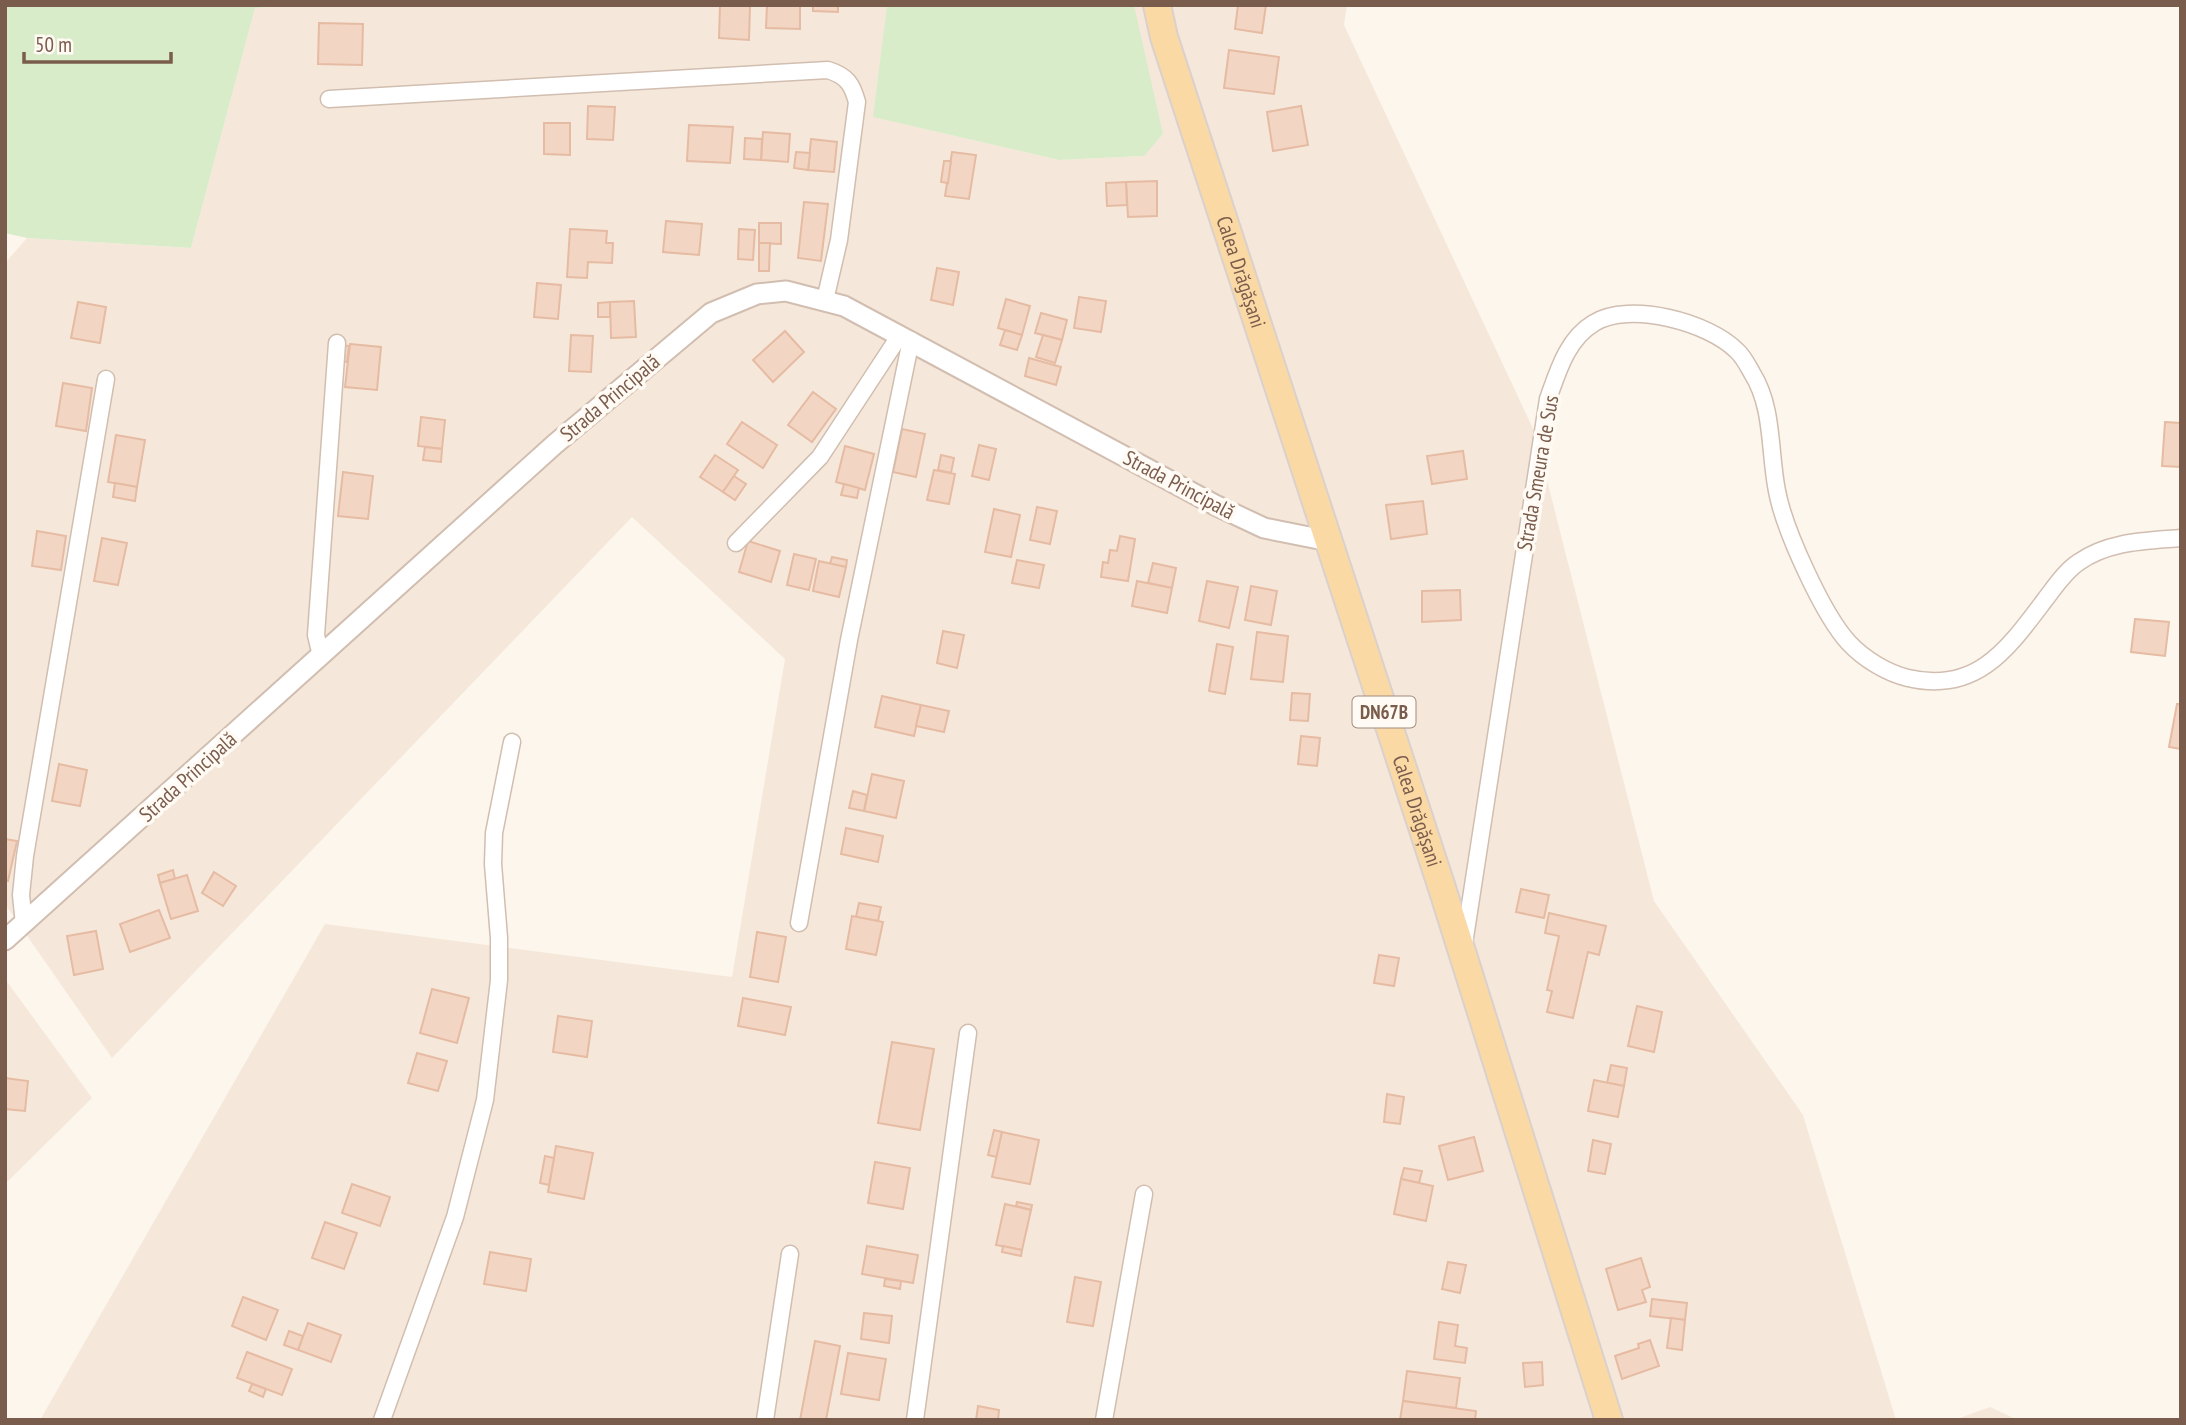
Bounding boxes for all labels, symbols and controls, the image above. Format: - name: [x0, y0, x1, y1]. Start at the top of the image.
- scale bar: [24, 21, 172, 65]
- text: 50 m: [35, 31, 72, 58]
- street label: Calea Drăgășani: [1210, 212, 1272, 331]
- street label: Strada Principală: [554, 348, 665, 447]
- street label: Strada Smeura de Sus: [1511, 393, 1564, 553]
- street label: Strada Principală: [1119, 444, 1240, 525]
- road number: DN67B: [1352, 696, 1416, 727]
- street label: Strada Principală: [133, 726, 242, 828]
- street label: Calea Drăgășani: [1386, 751, 1448, 870]

